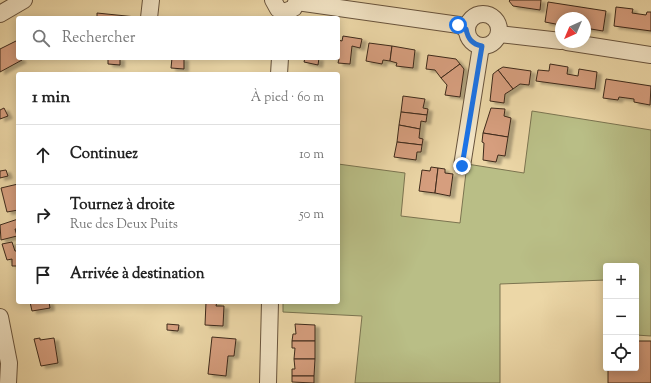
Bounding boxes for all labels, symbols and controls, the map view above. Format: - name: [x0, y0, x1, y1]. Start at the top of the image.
- north arrow: [555, 12, 591, 48]
- search box: [16, 16, 340, 60]
- route start: [449, 16, 467, 34]
- icon: search: [30, 27, 52, 49]
- text: Rechercher: [62, 28, 135, 49]
- text: 1 min: [32, 86, 70, 110]
- text: À pied · 60 m: [251, 89, 324, 107]
- icon: ahead: [32, 144, 54, 166]
- text: Continuez: [70, 144, 138, 165]
- text: 10 m: [299, 146, 324, 164]
- route end: [453, 157, 471, 175]
- text: Tournez à droite: [70, 195, 175, 216]
- icon: right: [32, 204, 54, 226]
- text: 50 m: [299, 206, 324, 224]
- text: Rue des Deux Puits: [70, 216, 178, 234]
- map controls: [603, 263, 639, 371]
- button: +: [603, 263, 639, 299]
- icon: arrive: [32, 264, 54, 286]
- text: Arrivée à destination: [70, 264, 205, 285]
- button: −: [603, 299, 639, 335]
- button: locate: [603, 335, 639, 371]

